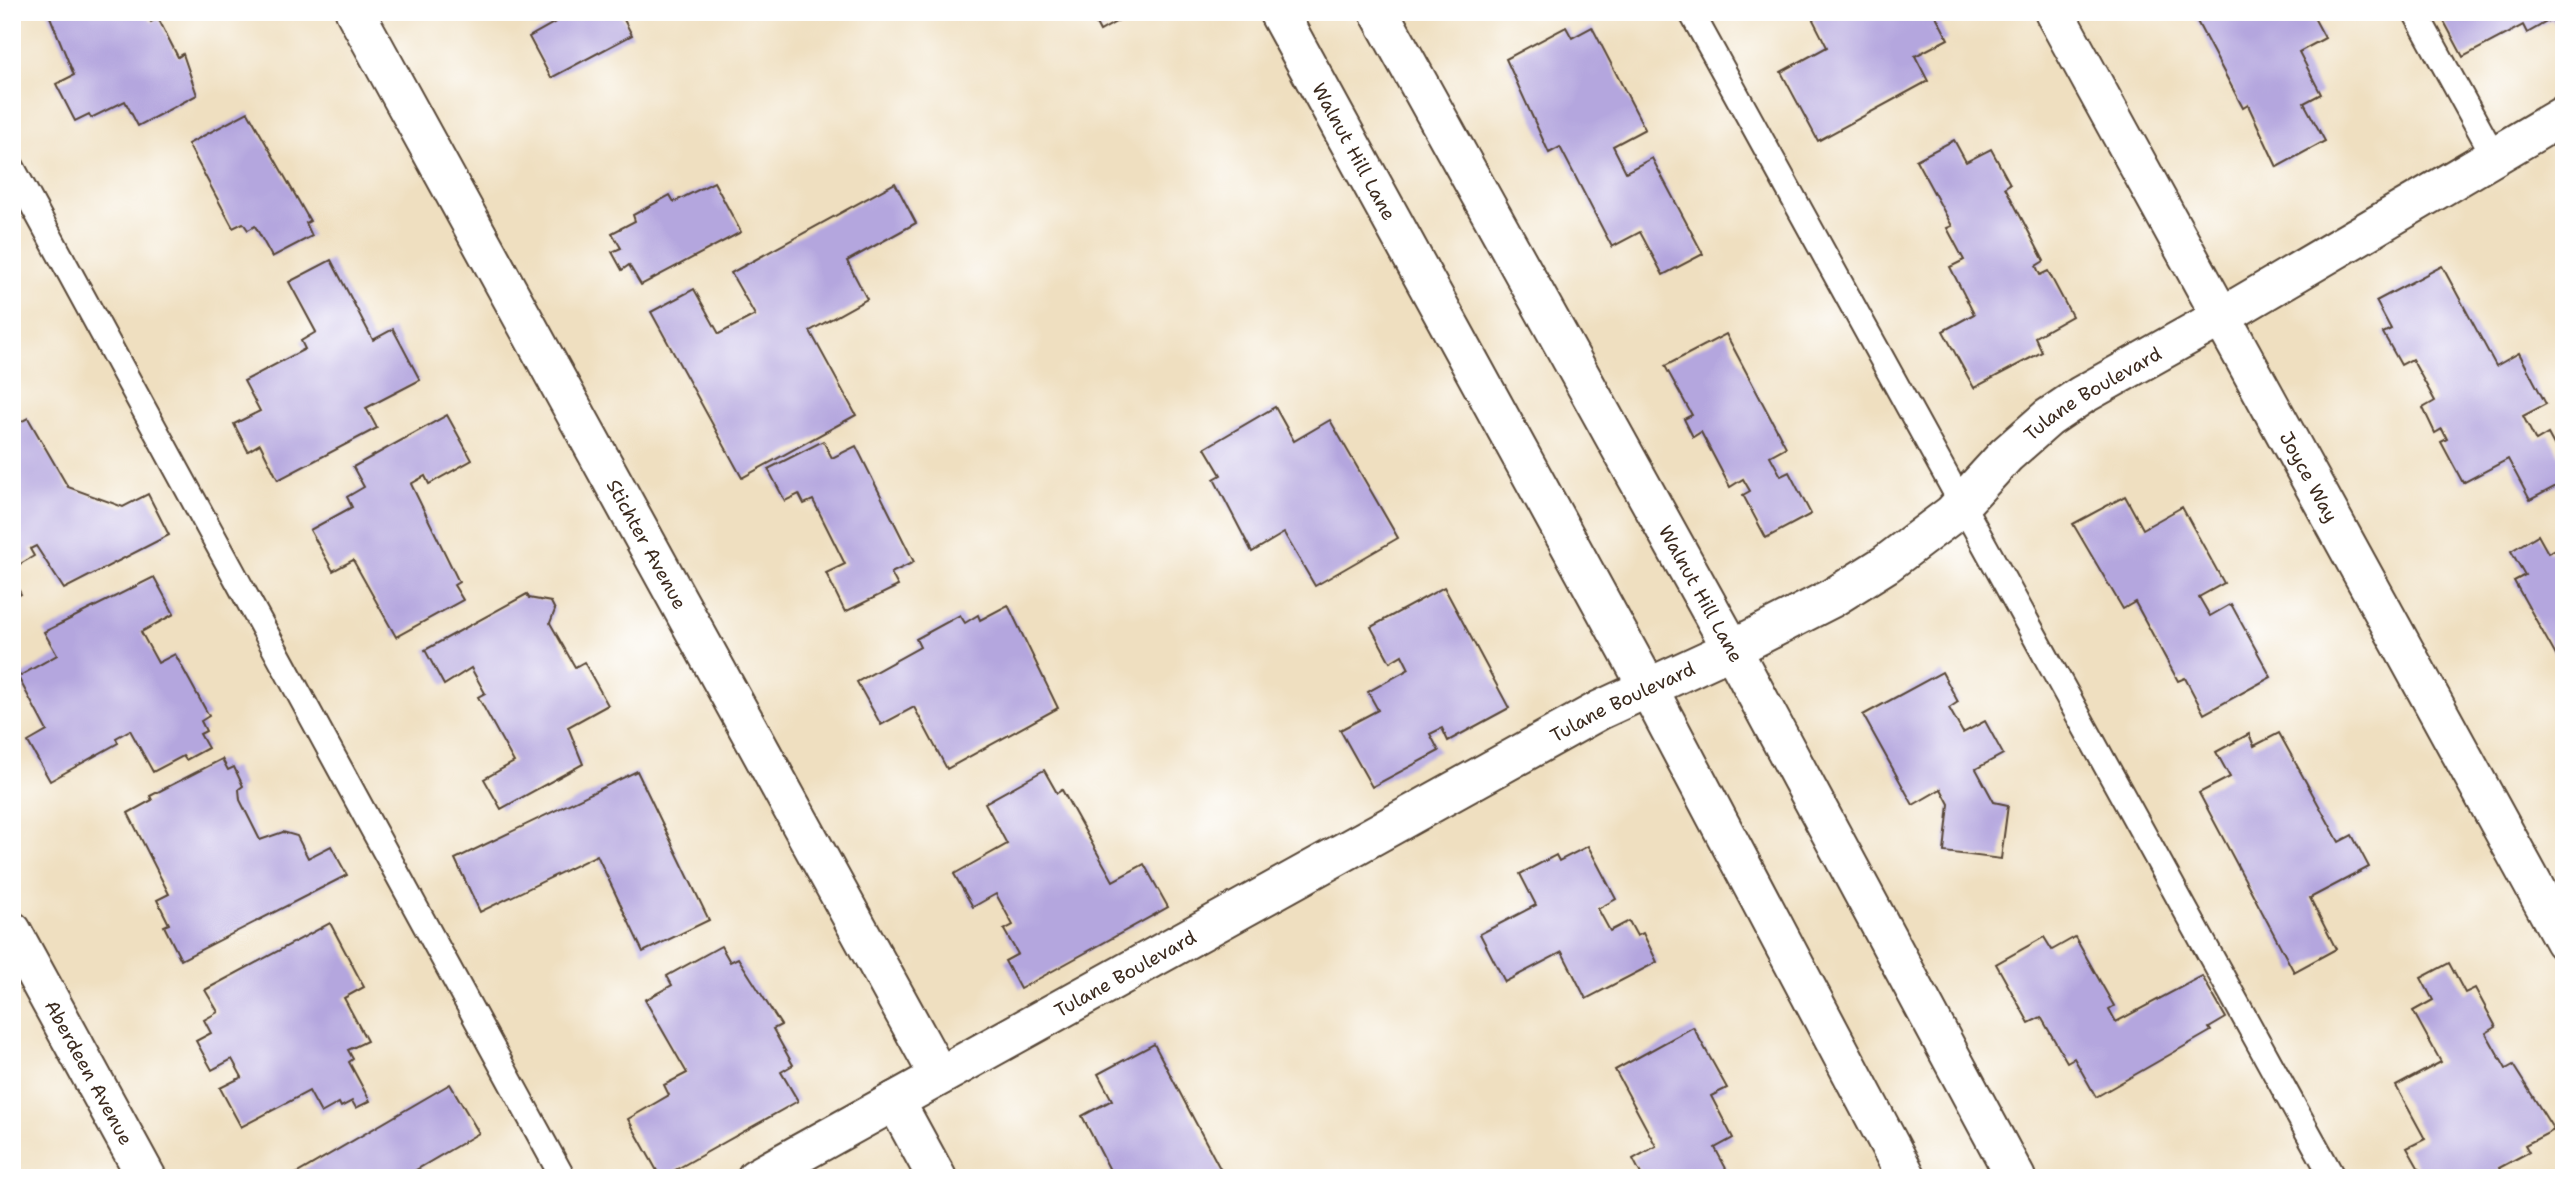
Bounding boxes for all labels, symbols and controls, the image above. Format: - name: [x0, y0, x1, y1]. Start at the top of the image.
- street label: Walnut Hill Lane: [1307, 78, 1402, 225]
- street label: Tulane Boulevard: [2018, 341, 2166, 446]
- street label: Joyce Way: [2274, 427, 2344, 526]
- street label: Stichter Avenue: [601, 475, 693, 614]
- street label: Walnut Hill Lane: [1653, 521, 1749, 667]
- street label: Tulane Boulevard: [1546, 655, 1699, 748]
- street label: Tulane Boulevard: [1050, 924, 1200, 1023]
- street label: Aberdeen Avenue: [39, 995, 139, 1149]

